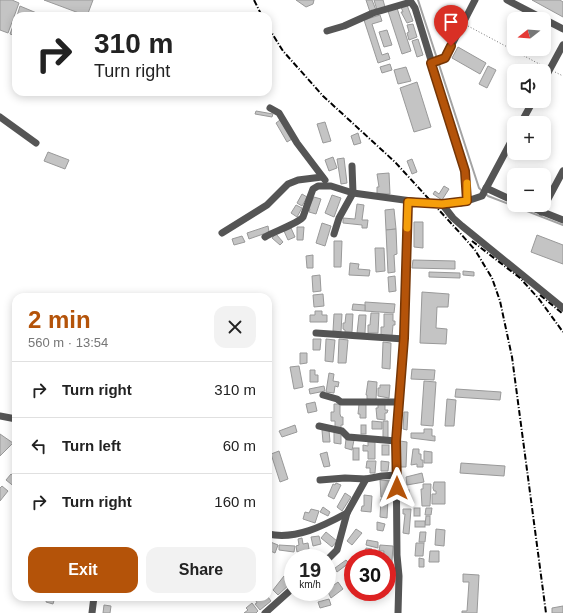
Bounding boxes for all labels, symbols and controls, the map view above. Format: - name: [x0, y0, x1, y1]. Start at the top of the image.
- pin: [434, 5, 468, 46]
- icon: arrive: [440, 11, 462, 33]
- north arrow: [507, 12, 551, 56]
- map controls: [507, 12, 551, 212]
- icon: right: [28, 28, 80, 80]
- text: 310 m: [94, 28, 173, 59]
- text: Turn right: [94, 61, 170, 81]
- button: sound: [507, 64, 551, 108]
- button: +: [507, 116, 551, 160]
- button: −: [507, 168, 551, 212]
- text: 2 min: [28, 306, 91, 333]
- button: close: [214, 306, 256, 348]
- text: 560 m · 13:54: [28, 335, 108, 350]
- icon: right: [28, 379, 50, 401]
- text: Turn right: [62, 381, 132, 398]
- text: 310 m: [214, 381, 256, 398]
- icon: left: [28, 435, 50, 457]
- text: Turn left: [62, 437, 121, 454]
- text: 60 m: [223, 437, 256, 454]
- position arrow: [376, 467, 418, 509]
- icon: right: [28, 491, 50, 513]
- text: Turn right: [62, 493, 132, 510]
- text: 160 m: [214, 493, 256, 510]
- button: Exit: [28, 547, 138, 593]
- button: Share: [146, 547, 256, 593]
- speed limit sign: 30: [344, 549, 396, 601]
- text: 19: [299, 559, 321, 581]
- text: km/h: [299, 579, 321, 590]

